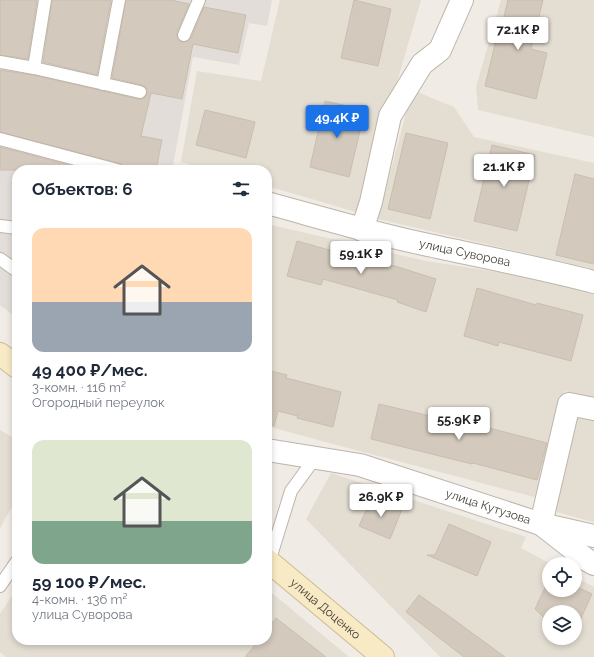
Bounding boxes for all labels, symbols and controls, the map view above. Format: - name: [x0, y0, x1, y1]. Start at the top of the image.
- pin: 72.1K ₽: [481, 17, 555, 51]
- text: 72.1K ₽: [496, 22, 540, 37]
- pin: 49.4K ₽: [300, 105, 374, 139]
- text: 49.4K ₽: [315, 110, 359, 125]
- pin: 21.1K ₽: [467, 154, 541, 188]
- text: 21.1K ₽: [483, 159, 525, 174]
- icon: filters: [230, 178, 252, 200]
- text: Объектов: 6: [32, 179, 133, 199]
- street label: улица Суворова: [418, 236, 512, 269]
- pin: 59.1K ₽: [324, 241, 398, 275]
- text: 59.1K ₽: [339, 246, 383, 261]
- icon: home: [106, 254, 178, 326]
- text: 49 400 ₽/мес.: [32, 360, 148, 380]
- text: 3-комн. · 116 m²: [32, 380, 126, 395]
- text: Огородный переулок: [32, 395, 165, 410]
- pin: 55.9K ₽: [422, 407, 496, 441]
- text: 55.9K ₽: [437, 412, 481, 427]
- icon: home: [106, 466, 178, 538]
- pin: 26.9K ₽: [344, 484, 418, 518]
- street label: улица Кутузова: [444, 486, 532, 527]
- text: 26.9K ₽: [358, 489, 404, 504]
- map controls: [542, 557, 582, 645]
- button: locate: [542, 557, 582, 597]
- text: 59 100 ₽/мес.: [32, 572, 146, 592]
- street label: улица Доценко: [287, 575, 363, 642]
- text: 4-комн. · 136 m²: [32, 592, 128, 607]
- button: layers: [542, 605, 582, 645]
- text: улица Суворова: [32, 607, 133, 622]

